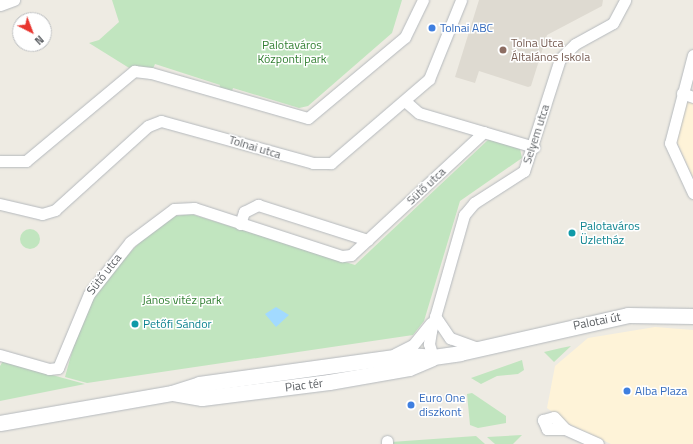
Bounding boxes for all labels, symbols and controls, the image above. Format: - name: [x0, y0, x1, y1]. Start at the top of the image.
- north arrow: [12, 12, 52, 52]
- place label: Tolnai ABC: [440, 21, 493, 35]
- marker: Tolnai ABC: [427, 23, 437, 33]
- text: N: [31, 32, 48, 49]
- place label: Tolna Utca Általános Iskola: [511, 36, 590, 64]
- park label: Palotaváros Központi park: [257, 38, 327, 66]
- marker: Tolna Utca Általános Iskola: [498, 45, 508, 55]
- street label: Selyem utca: [520, 102, 552, 166]
- street label: Tolnai utca: [227, 132, 283, 162]
- street label: Sütő utca: [404, 164, 448, 208]
- place label: Palotaváros Üzletház: [580, 219, 640, 247]
- marker: Palotaváros Üzletház: [567, 228, 577, 238]
- street label: Sütő utca: [84, 251, 124, 297]
- park label: János vitéz park: [142, 293, 222, 307]
- street label: Palotai út: [572, 309, 622, 333]
- place label: Petőfi Sándor: [143, 317, 212, 331]
- marker: Petőfi Sándor: [130, 319, 140, 329]
- street label: Piac tér: [284, 376, 324, 394]
- place label: Alba Plaza: [635, 384, 687, 398]
- marker: Alba Plaza: [622, 386, 632, 396]
- place label: Euro One diszkont: [419, 391, 465, 419]
- marker: Euro One diszkont: [406, 400, 416, 410]

